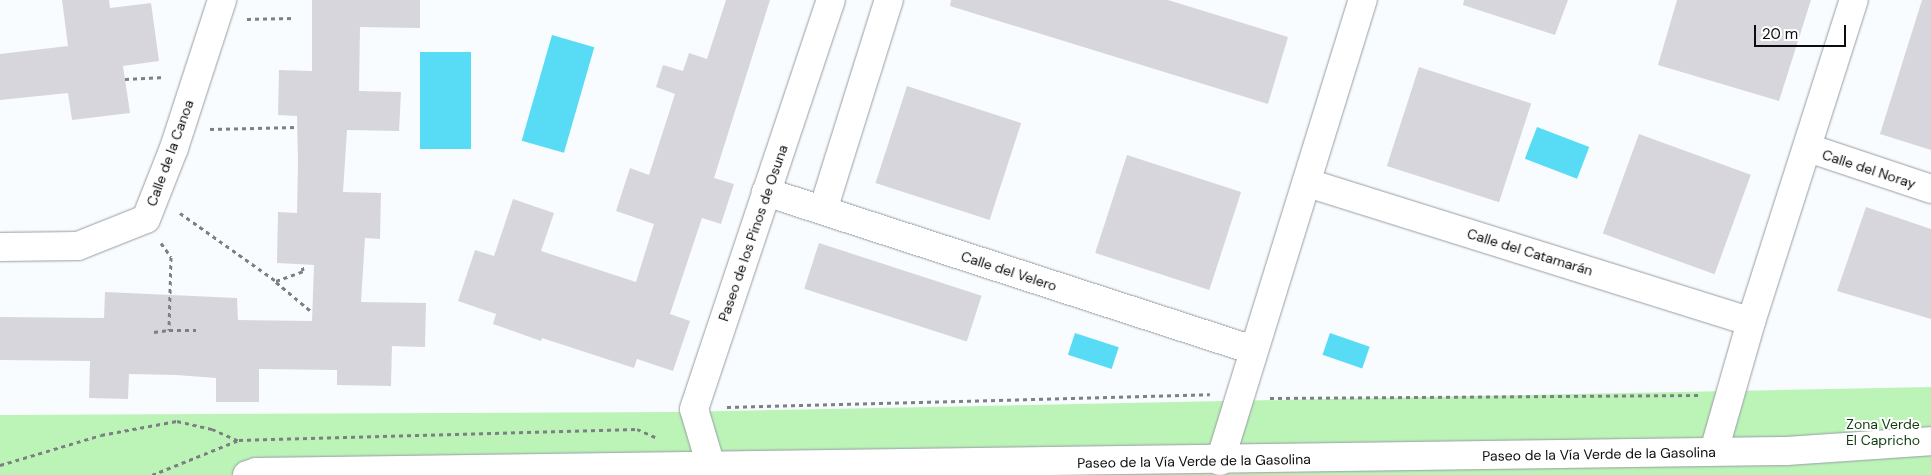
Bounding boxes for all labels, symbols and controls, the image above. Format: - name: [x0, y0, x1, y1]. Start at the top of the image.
- scale bar: [1756, 15, 1848, 47]
- text: 20 m: [1762, 24, 1798, 44]
- street label: Calle de la Canoa: [143, 97, 197, 209]
- street label: Paseo de los Pinos de Osuna: [715, 143, 791, 323]
- street label: Calle del Noray: [1820, 146, 1918, 192]
- street label: Calle del Catamarán: [1465, 225, 1595, 279]
- street label: Calle del Velero: [959, 248, 1059, 294]
- park label: Zona Verde El Capricho: [1846, 416, 1920, 448]
- street label: Paseo de la Vía Verde de la Gasolina: [1482, 444, 1716, 464]
- street label: Paseo de la Vía Verde de la Gasolina: [1077, 451, 1311, 471]

